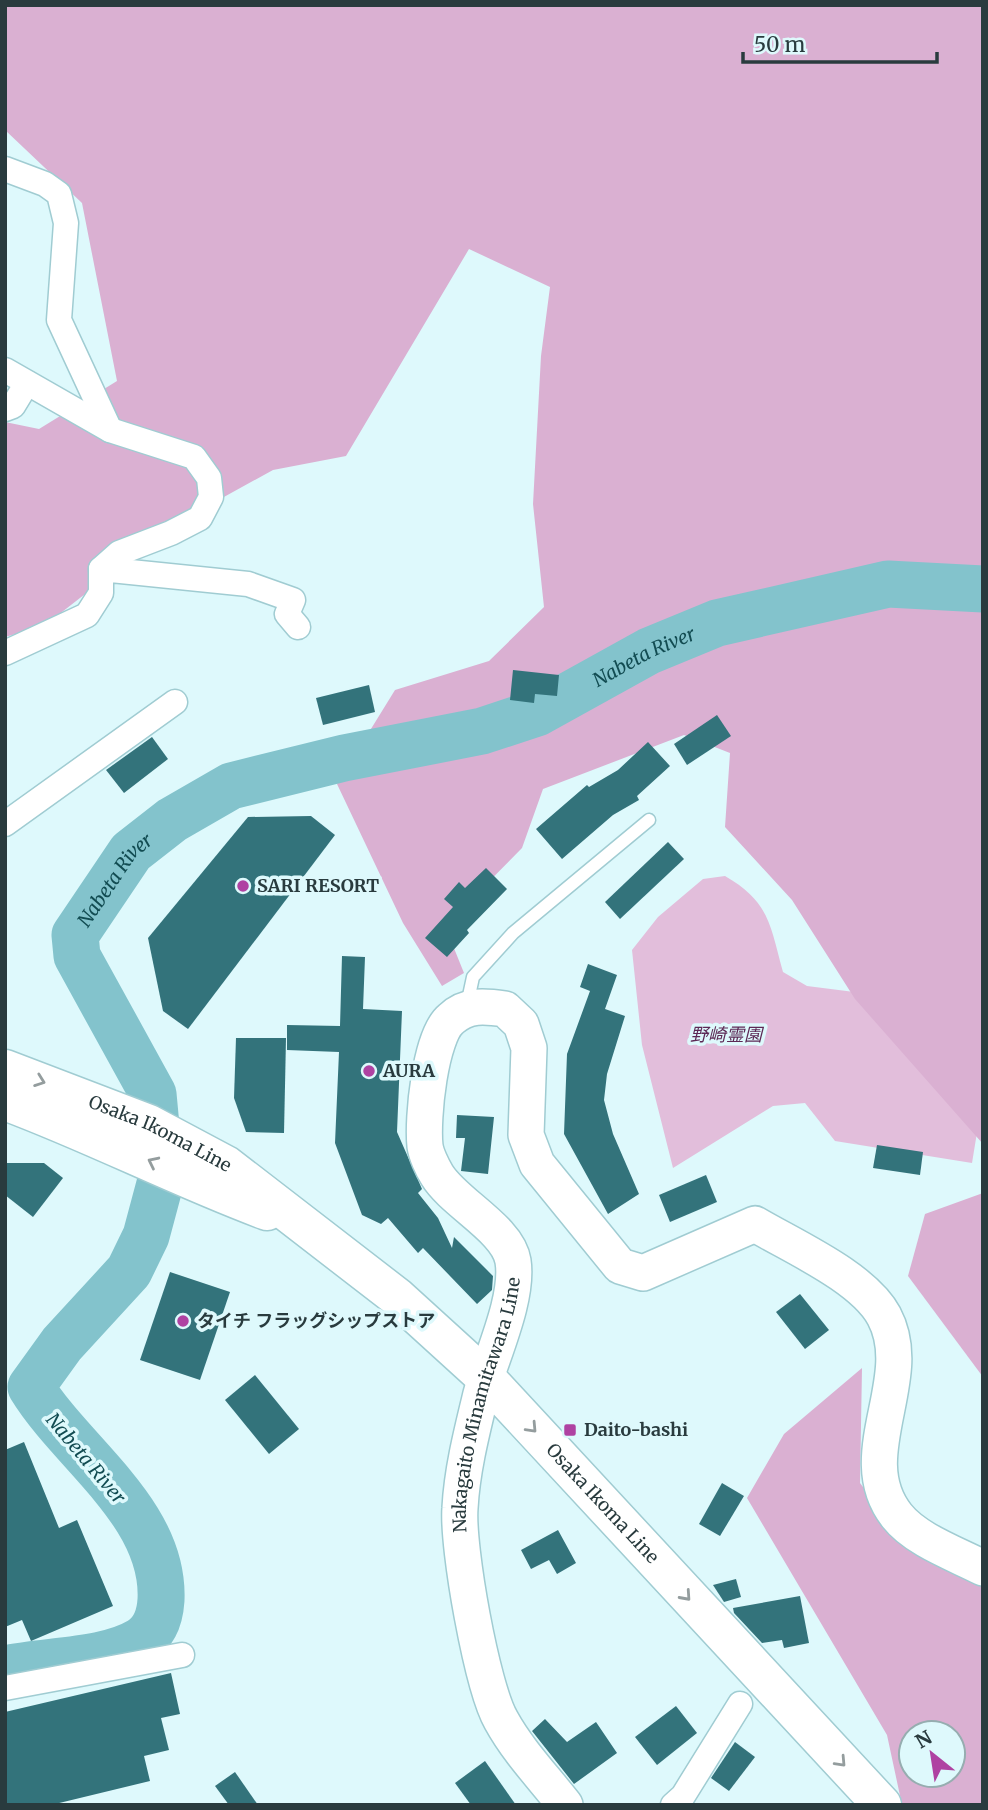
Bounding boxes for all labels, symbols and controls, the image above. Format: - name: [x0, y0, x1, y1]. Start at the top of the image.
- scale bar: [743, 21, 937, 65]
- text: 50 m: [754, 31, 805, 58]
- water label: Nabeta River: [588, 621, 699, 692]
- water label: Nabeta River: [72, 828, 157, 931]
- place label: SARI RESORT: [257, 874, 379, 897]
- marker: SARI RESORT: [235, 878, 251, 894]
- park label: 野崎霊園: [690, 1023, 765, 1046]
- place label: AURA: [382, 1059, 435, 1082]
- marker: AURA: [361, 1063, 377, 1079]
- one-way arrow: [34, 1073, 46, 1087]
- street label: Osaka Ikoma Line: [85, 1090, 235, 1177]
- one-way arrow: [148, 1156, 160, 1170]
- street label: Nakagaito Minamitawara Line: [448, 1276, 525, 1533]
- place label: タイチ フラッグシップストア: [197, 1309, 435, 1332]
- marker: タイチ フラッグシップストア: [175, 1313, 191, 1329]
- water label: Nabeta River: [41, 1408, 131, 1509]
- place label: Daito-bashi: [584, 1418, 688, 1441]
- one-way arrow: [524, 1420, 536, 1433]
- marker: Daito-bashi: [562, 1422, 578, 1438]
- street label: Osaka Ikoma Line: [542, 1438, 664, 1568]
- one-way arrow: [678, 1588, 690, 1601]
- north arrow: [897, 1719, 967, 1789]
- text: N: [911, 1725, 936, 1753]
- one-way arrow: [833, 1754, 846, 1767]

